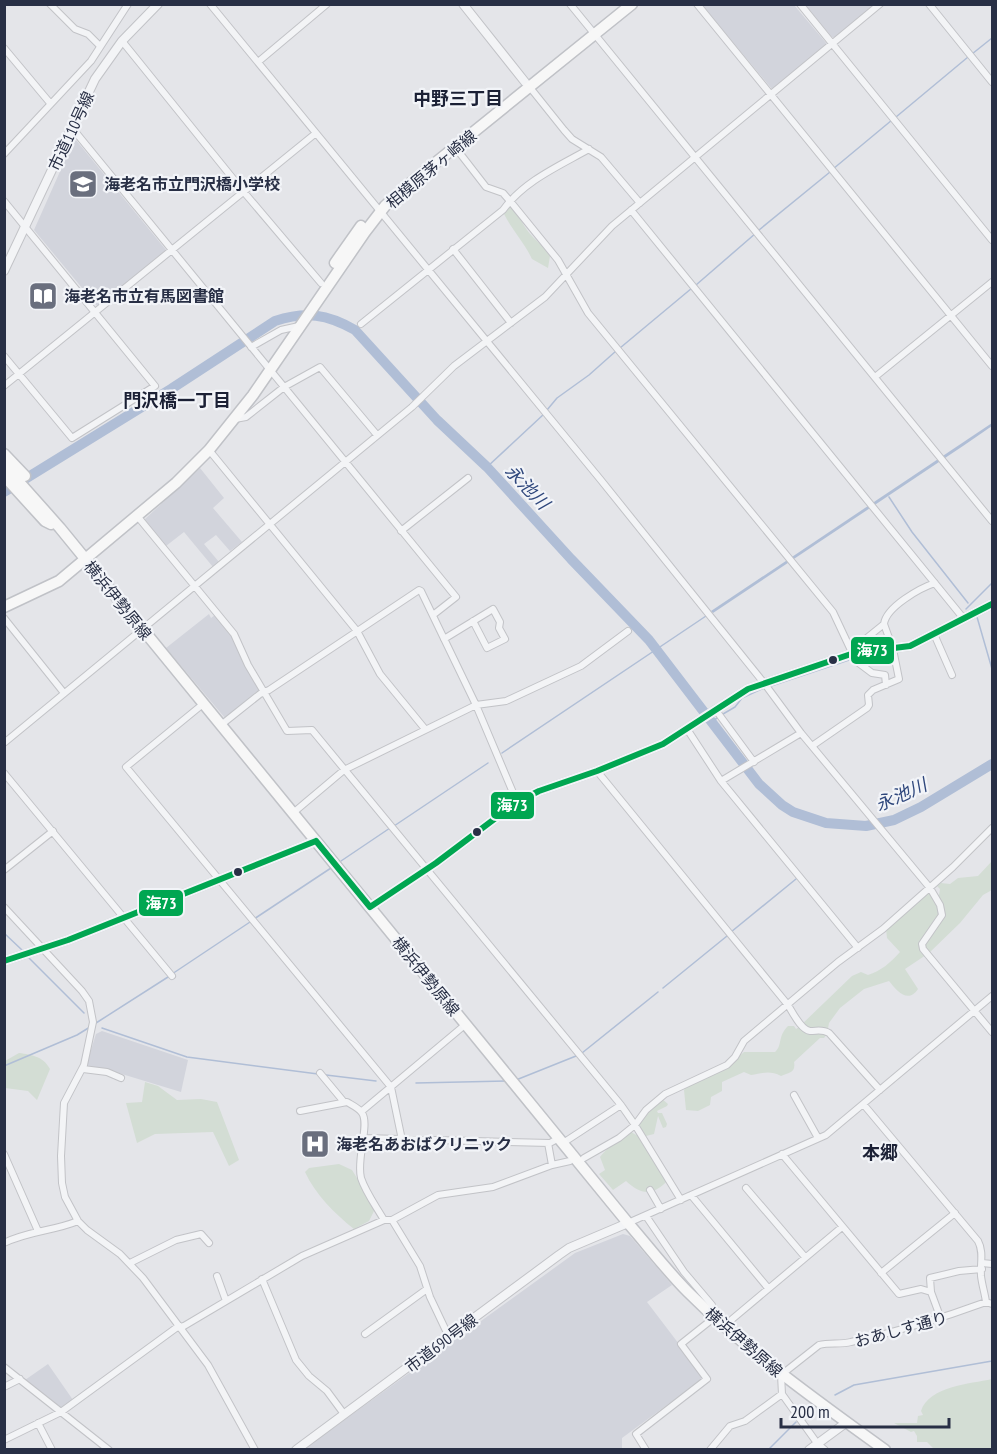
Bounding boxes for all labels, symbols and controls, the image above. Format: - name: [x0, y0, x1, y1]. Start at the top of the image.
- district label: 中野三丁目: [413, 87, 503, 110]
- street label: 市道110号線: [44, 88, 98, 174]
- street label: 相模原茅ヶ崎線: [382, 125, 480, 213]
- school or university icon: 海老名市立門沢橋小学校: [67, 168, 99, 200]
- place label: 海老名市立門沢橋小学校: [104, 174, 280, 194]
- library icon: 海老名市立有馬図書館: [27, 280, 59, 312]
- place label: 海老名市立有馬図書館: [64, 286, 224, 306]
- district label: 門沢橋一丁目: [123, 389, 231, 412]
- water label: 永池川: [500, 459, 556, 516]
- street label: 横浜伊勢原線: [80, 556, 156, 644]
- line badge: 海73: [850, 636, 895, 665]
- text: 海73: [856, 640, 888, 660]
- unlabelled marker: [827, 654, 839, 666]
- water label: 永池川: [871, 772, 932, 816]
- line badge: 海73: [490, 791, 535, 820]
- text: 海73: [496, 795, 528, 815]
- unlabelled marker: [471, 826, 483, 838]
- unlabelled marker: [232, 866, 244, 878]
- line badge: 海73: [138, 889, 184, 917]
- text: 海73: [145, 893, 177, 913]
- street label: 横浜伊勢原線: [388, 932, 464, 1020]
- hospital icon: 海老名あおばクリニック: [299, 1128, 331, 1160]
- place label: 海老名あおばクリニック: [336, 1134, 512, 1154]
- district label: 本郷: [862, 1141, 898, 1164]
- street label: 横浜伊勢原線: [701, 1303, 787, 1381]
- street label: おあしす通り: [852, 1307, 950, 1351]
- street label: 市道690号線: [401, 1309, 481, 1377]
- scale bar: [781, 1391, 949, 1429]
- text: 200 m: [790, 1400, 830, 1423]

